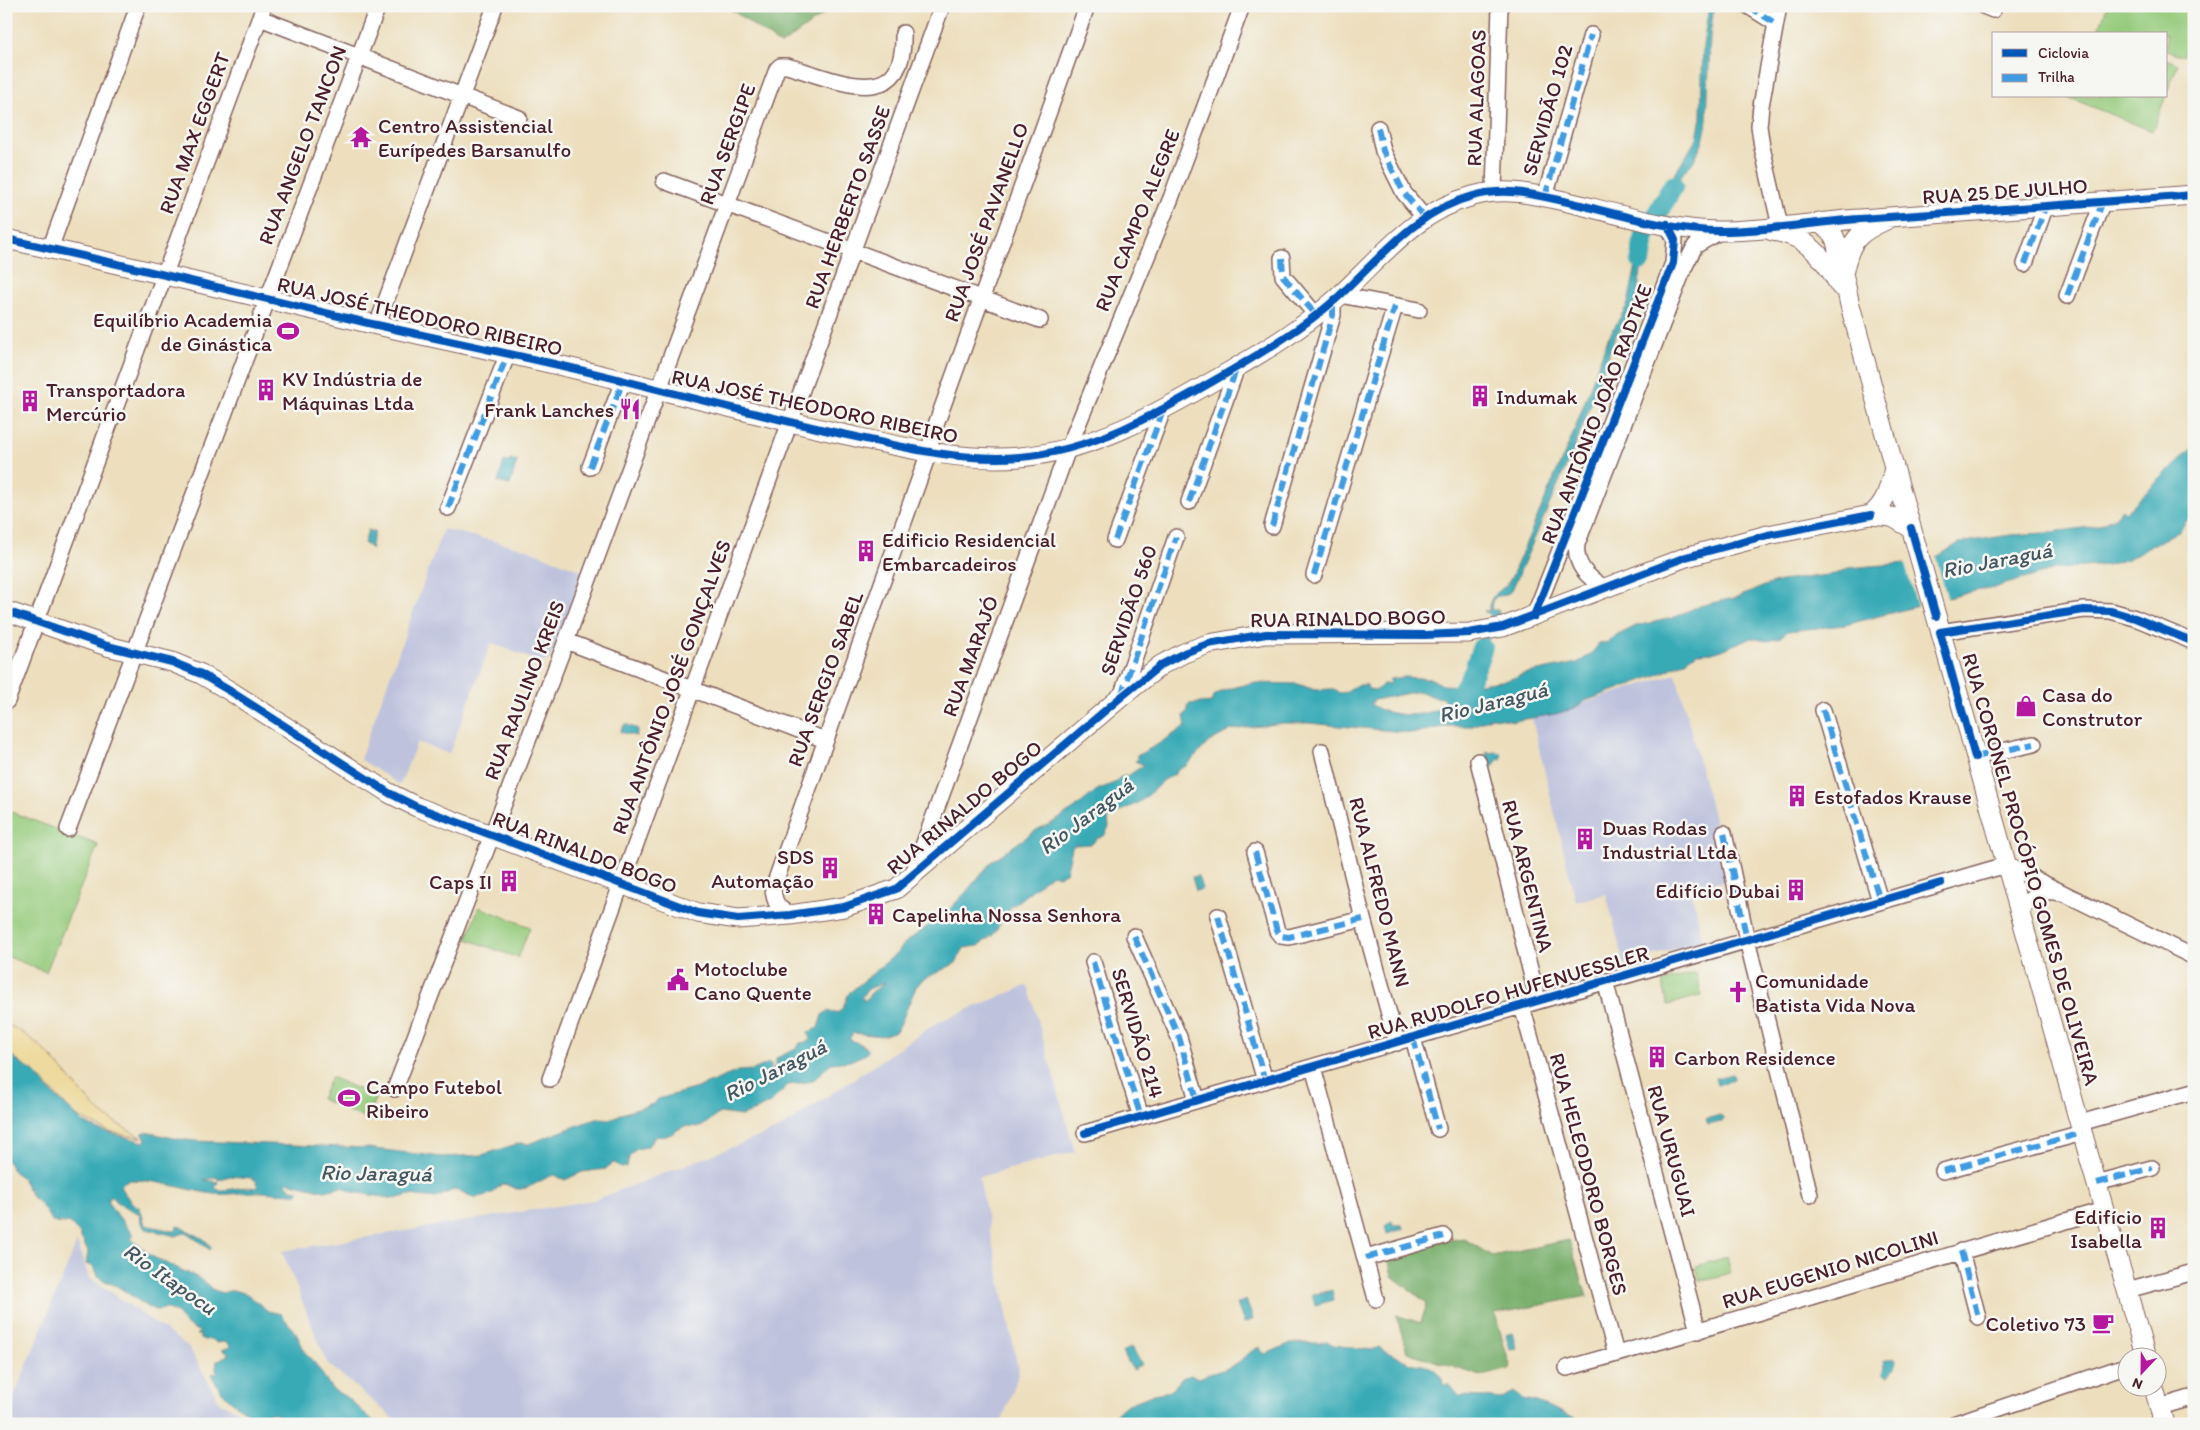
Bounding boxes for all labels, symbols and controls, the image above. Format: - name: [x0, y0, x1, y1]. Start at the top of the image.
- street label: RUA ALAGOAS: [1461, 29, 1491, 167]
- legend: [1992, 32, 2168, 98]
- street label: RUA ANGELO TANCON: [252, 42, 352, 248]
- street label: SERVIDÃO 102: [1516, 42, 1578, 178]
- text: Ciclovia: [2038, 44, 2089, 62]
- street label: RUA MAX EGGERT: [153, 48, 235, 217]
- text: Trilha: [2038, 68, 2075, 86]
- street label: RUA SERGIPE: [693, 80, 761, 208]
- street label: RUA HERBERTO SASSE: [799, 102, 895, 312]
- place label: Centro Assistencial Eurípedes Barsanulfo: [378, 113, 571, 162]
- street label: RUA JOSÉ PAVANELLO: [938, 119, 1034, 325]
- temple icon: Centro Assistencial Eurípedes Barsanulfo: [348, 124, 374, 150]
- street label: RUA CAMPO ALEGRE: [1089, 125, 1185, 315]
- street label: RUA 25 DE JULHO: [1921, 173, 2089, 209]
- street label: RUA JOSÉ THEODORO RIBEIRO: [275, 271, 565, 361]
- street label: RUA ANTÔNIO JOÃO RADTKE: [1535, 280, 1657, 548]
- place label: Equilíbrio Academia de Ginástica: [93, 307, 272, 356]
- sports icon: Equilíbrio Academia de Ginástica: [275, 318, 301, 344]
- street label: RUA JOSÉ THEODORO RIBEIRO: [670, 363, 960, 449]
- place label: KV Indústria de Máquinas Ltda: [282, 366, 422, 415]
- place label: Transportadora Mercúrio: [46, 377, 185, 426]
- building icon: KV Indústria de Máquinas Ltda: [253, 377, 279, 403]
- building icon: Indumak: [1467, 383, 1493, 409]
- place label: Indumak: [1496, 384, 1578, 409]
- building icon: Transportadora Mercúrio: [17, 388, 43, 414]
- restaurant icon: Frank Lanches: [617, 396, 643, 422]
- place label: Frank Lanches: [484, 397, 614, 422]
- place label: Edificio Residencial Embarcadeiros: [882, 527, 1056, 576]
- street label: RUA ANTÔNIO JOSÉ GONÇALVES: [606, 536, 736, 838]
- water label: Rio Jaraguá: [1940, 536, 2055, 584]
- building icon: Edificio Residencial Embarcadeiros: [853, 538, 879, 564]
- street label: SERVIDÃO 560: [1094, 541, 1162, 679]
- street label: RUA SERGIO SABEL: [782, 588, 868, 770]
- street label: RUA MARAJÓ: [937, 592, 1003, 720]
- street label: RUA RAULINO KREIS: [478, 597, 570, 783]
- street label: RUA RINALDO BOGO: [1250, 604, 1446, 632]
- street label: RUA CORONEL PROCÓPIO GOMES DE OLIVEIRA: [1957, 650, 2105, 1089]
- water label: Rio Jaraguá: [1436, 675, 1551, 729]
- place label: Casa do Construtor: [2042, 682, 2143, 731]
- shop icon: Casa do Construtor: [2013, 693, 2039, 719]
- street label: RUA RINALDO BOGO: [881, 735, 1047, 879]
- water label: Rio Jaraguá: [1033, 771, 1139, 860]
- building icon: Estofados Krause: [1784, 783, 1810, 809]
- place label: Estofados Krause: [1814, 784, 1972, 809]
- street label: RUA ALFREDO MANN: [1344, 794, 1416, 990]
- street label: RUA ARGENTINA: [1497, 797, 1559, 955]
- street label: RUA RINALDO BOGO: [489, 805, 681, 899]
- place label: Duas Rodas Industrial Ltda: [1602, 815, 1737, 864]
- building icon: Duas Rodas Industrial Ltda: [1572, 826, 1598, 852]
- place label: SDS Automação: [711, 844, 814, 893]
- building icon: SDS Automação: [817, 855, 843, 881]
- building icon: Caps II: [496, 868, 522, 894]
- place label: Caps II: [429, 869, 492, 894]
- building icon: Edifício Dubai: [1783, 877, 1809, 903]
- place label: Edifício Dubai: [1655, 878, 1780, 903]
- building icon: Capelinha Nossa Senhora: [863, 901, 889, 927]
- place label: Capelinha Nossa Senhora: [892, 902, 1121, 927]
- street label: RUA RUDOLFO HUFENUESSLER: [1364, 940, 1652, 1044]
- place label: Motoclube Cano Quente: [694, 956, 812, 1005]
- street label: SERVIDÃO 214: [1106, 965, 1170, 1101]
- public building icon: Motoclube Cano Quente: [665, 967, 691, 993]
- place label: Comunidade Batista Vida Nova: [1755, 968, 1915, 1017]
- church icon: Comunidade Batista Vida Nova: [1725, 979, 1751, 1005]
- water label: Rio Jaraguá: [719, 1032, 831, 1107]
- building icon: Carbon Residence: [1644, 1044, 1670, 1070]
- place label: Carbon Residence: [1674, 1045, 1836, 1070]
- street label: RUA HELEODORO BORGES: [1545, 1050, 1633, 1298]
- place label: Campo Futebol Ribeiro: [366, 1074, 502, 1123]
- street label: RUA URUGUAI: [1642, 1082, 1702, 1220]
- sports icon: Campo Futebol Ribeiro: [336, 1085, 362, 1111]
- water label: Rio Jaraguá: [320, 1159, 432, 1187]
- place label: Edifício Isabella: [2070, 1204, 2142, 1253]
- building icon: Edifício Isabella: [2145, 1215, 2171, 1241]
- street label: RUA EUGENIO NICOLINI: [1719, 1224, 1941, 1314]
- water label: Rio Itapocu: [118, 1237, 223, 1321]
- cafe icon: Coletivo 73: [2090, 1310, 2116, 1336]
- place label: Coletivo 73: [1986, 1311, 2086, 1336]
- north arrow: [2118, 1348, 2168, 1398]
- text: N: [2130, 1374, 2145, 1393]

